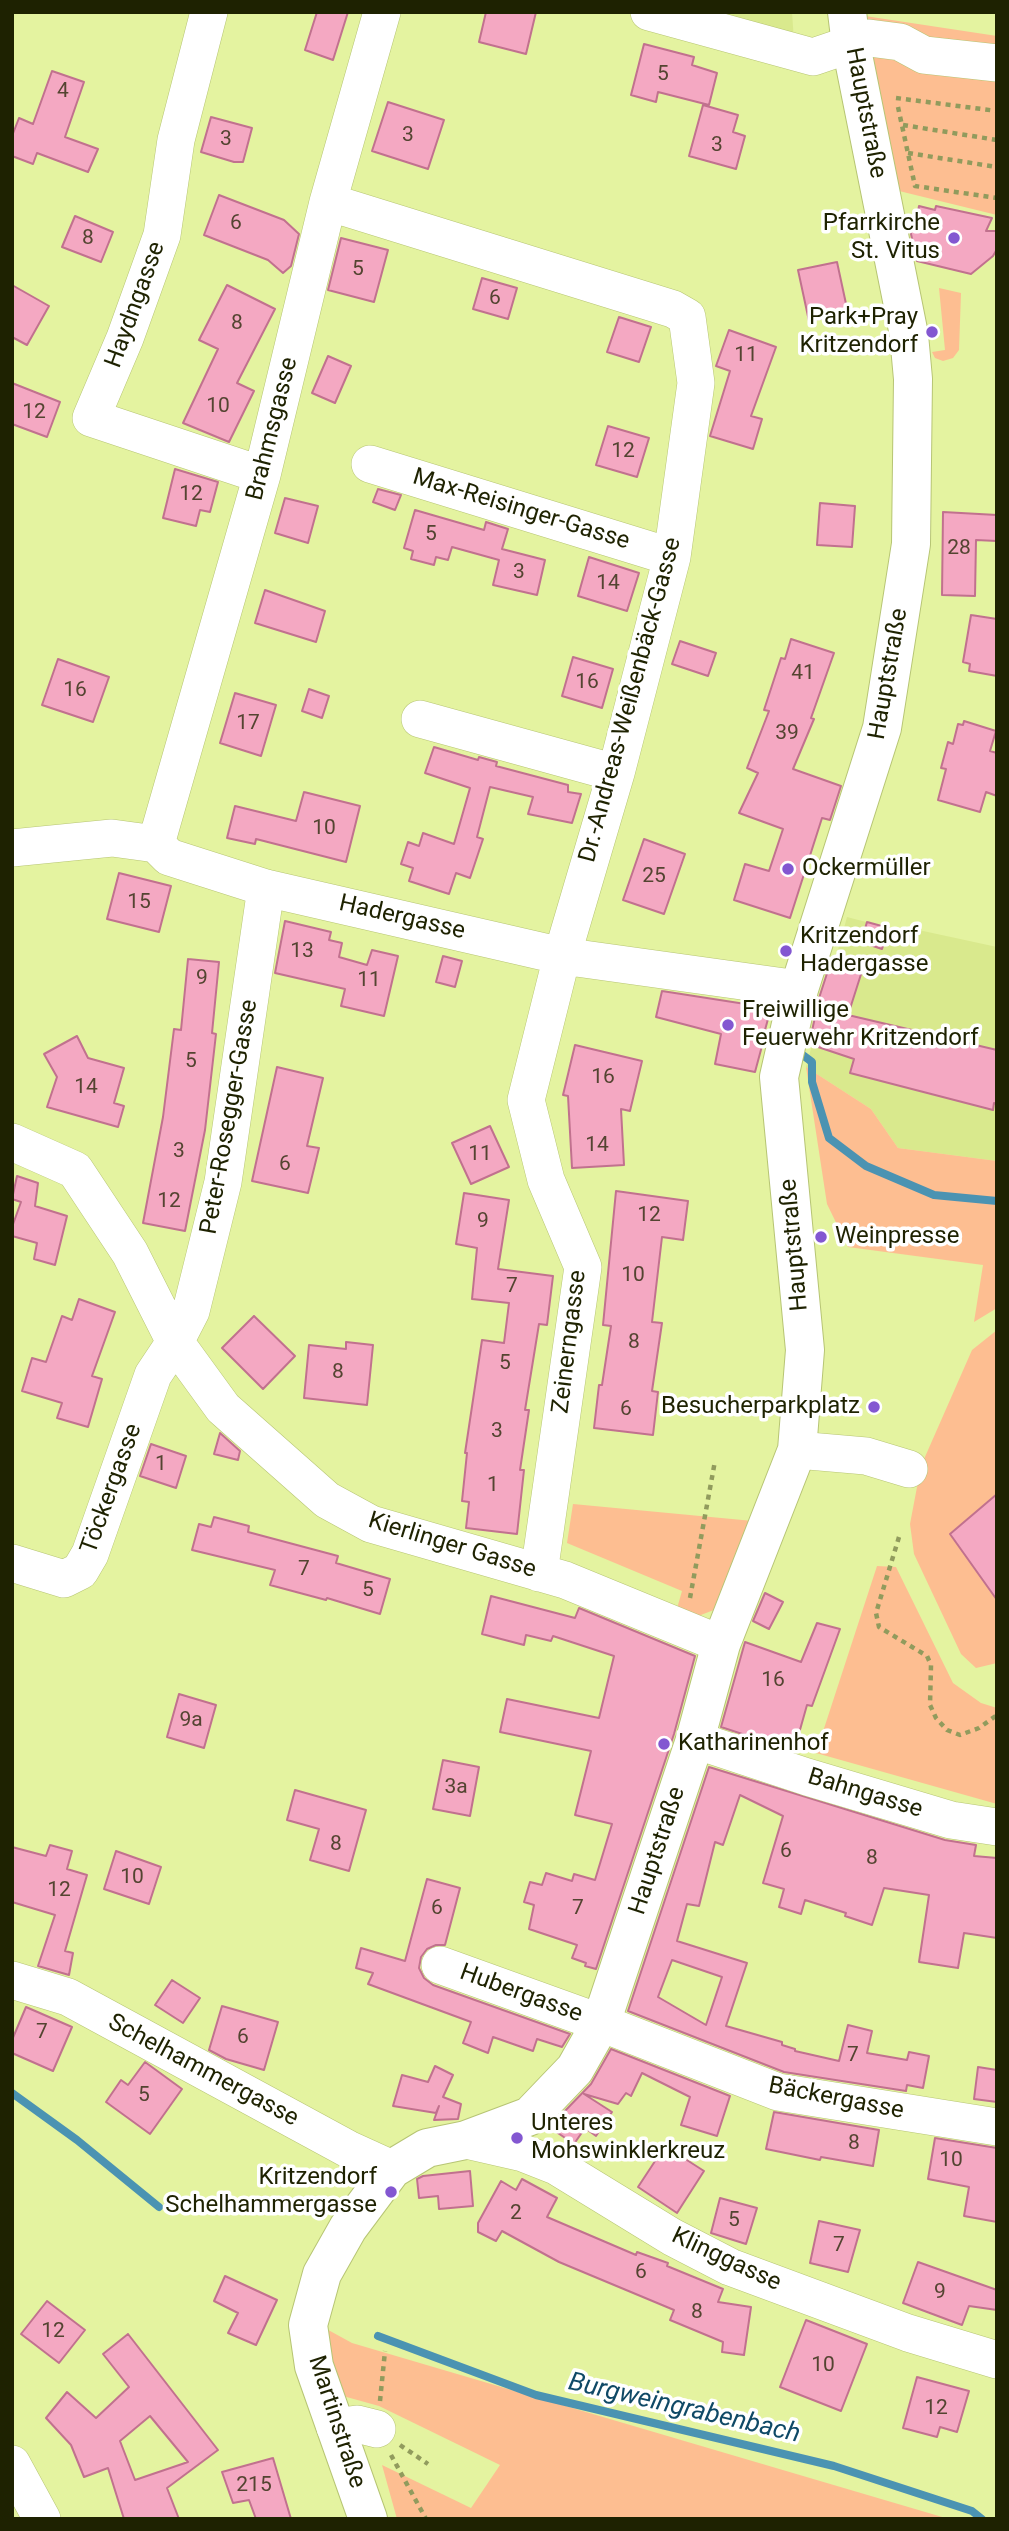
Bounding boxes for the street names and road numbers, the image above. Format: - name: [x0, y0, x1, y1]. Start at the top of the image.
- street label: Hauptstraße: [838, 45, 892, 181]
- street label: Haydngasse: [100, 238, 172, 372]
- street label: Brahmsgasse: [241, 355, 305, 503]
- street label: Max-Reisinger-Gasse: [409, 463, 633, 557]
- street label: Dr.-Andreas-Weißenbäck-Gasse: [574, 534, 688, 866]
- street label: Hauptstraße: [863, 606, 915, 742]
- street label: Hadergasse: [336, 890, 468, 946]
- street label: Peter-Rosegger-Gasse: [195, 997, 265, 1237]
- street label: Hauptstraße: [775, 1178, 815, 1312]
- street label: Zeinerngasse: [547, 1269, 593, 1415]
- street label: Töckergasse: [75, 1420, 149, 1558]
- street label: Kierlinger Gasse: [365, 1507, 539, 1585]
- street label: Bahngasse: [804, 1763, 926, 1825]
- street label: Hauptstraße: [624, 1783, 692, 1919]
- street label: Hubergasse: [456, 1958, 586, 2030]
- street label: Schelhammergasse: [103, 2009, 303, 2133]
- street label: Bäckergasse: [766, 2072, 906, 2126]
- street label: Klinggasse: [667, 2222, 785, 2298]
- street label: Martinstraße: [301, 2352, 371, 2492]

